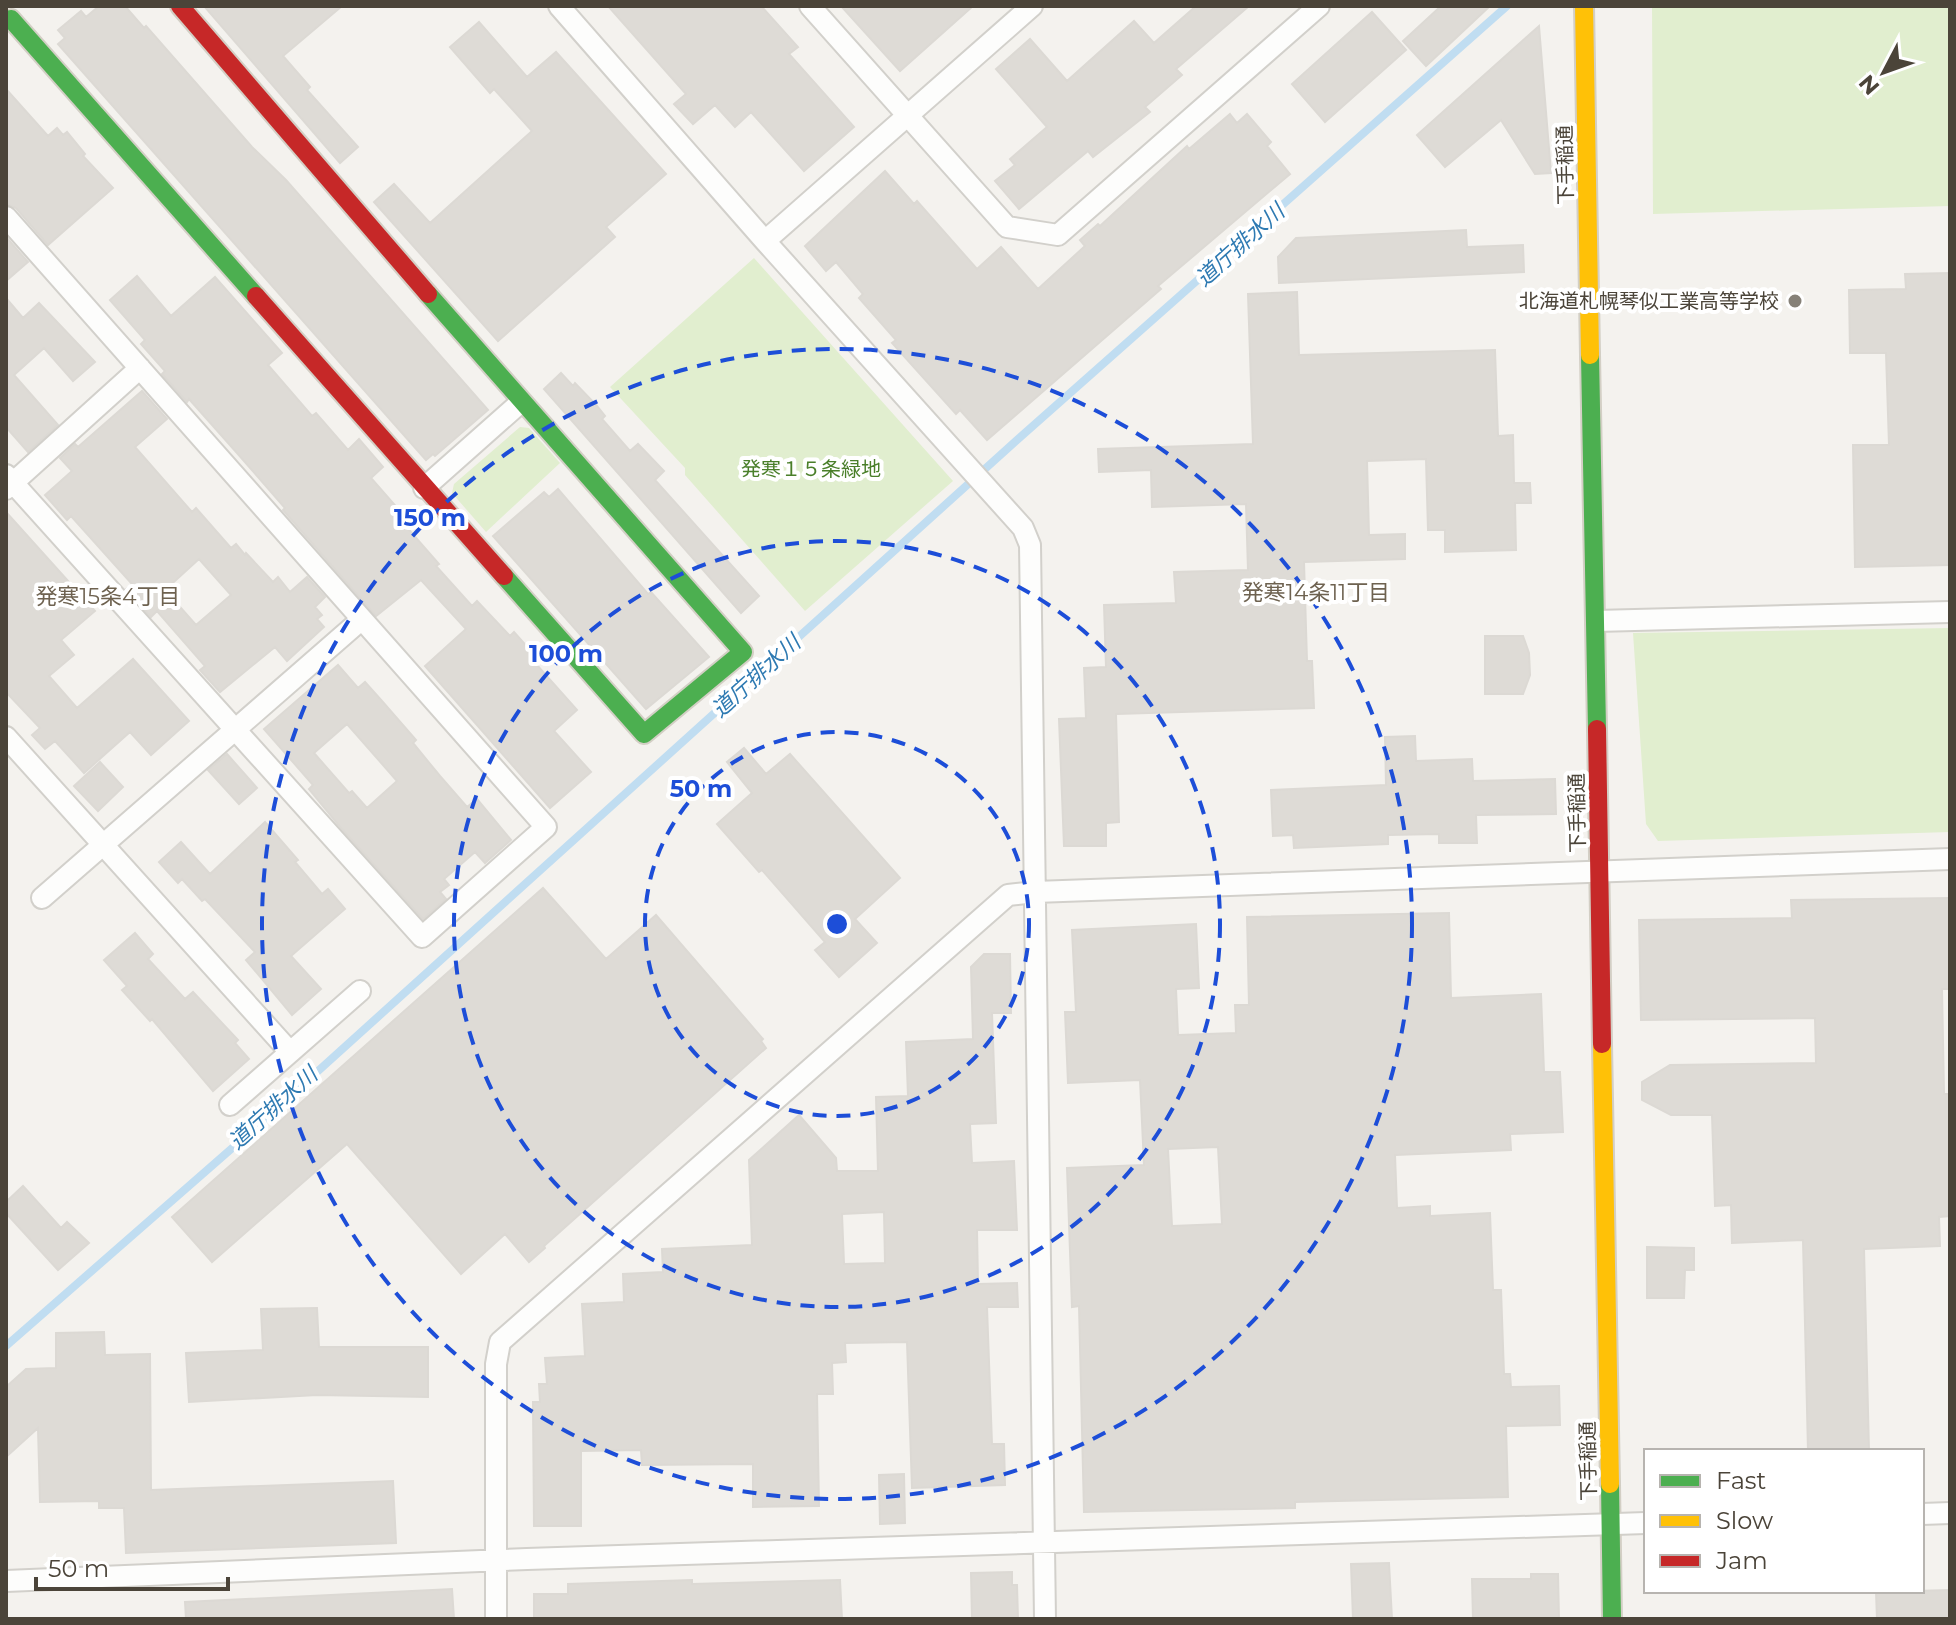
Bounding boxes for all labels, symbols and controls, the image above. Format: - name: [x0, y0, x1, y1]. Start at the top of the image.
- north arrow: [1844, 32, 1924, 112]
- text: N: [1853, 69, 1885, 100]
- street label: 下手稲通: [1552, 125, 1578, 205]
- water label: 道庁排水川: [1190, 197, 1291, 292]
- place label: 北海道札幌琴似工業高等学校: [1519, 289, 1779, 313]
- marker: 北海道札幌琴似工業高等学校: [1786, 292, 1804, 310]
- park label: 発寒１５条緑地: [741, 457, 881, 481]
- text: 150 m: [394, 503, 466, 532]
- district label: 発寒14条11丁目: [1242, 579, 1390, 606]
- district label: 発寒15条4丁目: [36, 583, 180, 610]
- water label: 道庁排水川: [706, 628, 807, 723]
- text: 100 m: [529, 639, 603, 668]
- street label: 下手稲通: [1564, 773, 1590, 853]
- text: 50 m: [670, 774, 732, 803]
- centre of rings: [823, 910, 851, 938]
- water label: 道庁排水川: [223, 1060, 324, 1155]
- street label: 下手稲通: [1575, 1421, 1601, 1501]
- legend: [1644, 1449, 1924, 1593]
- text: Fast: [1716, 1466, 1767, 1495]
- text: Slow: [1716, 1506, 1773, 1535]
- scale bar: [36, 1541, 228, 1591]
- text: Jam: [1715, 1546, 1768, 1575]
- text: 50 m: [48, 1554, 109, 1583]

